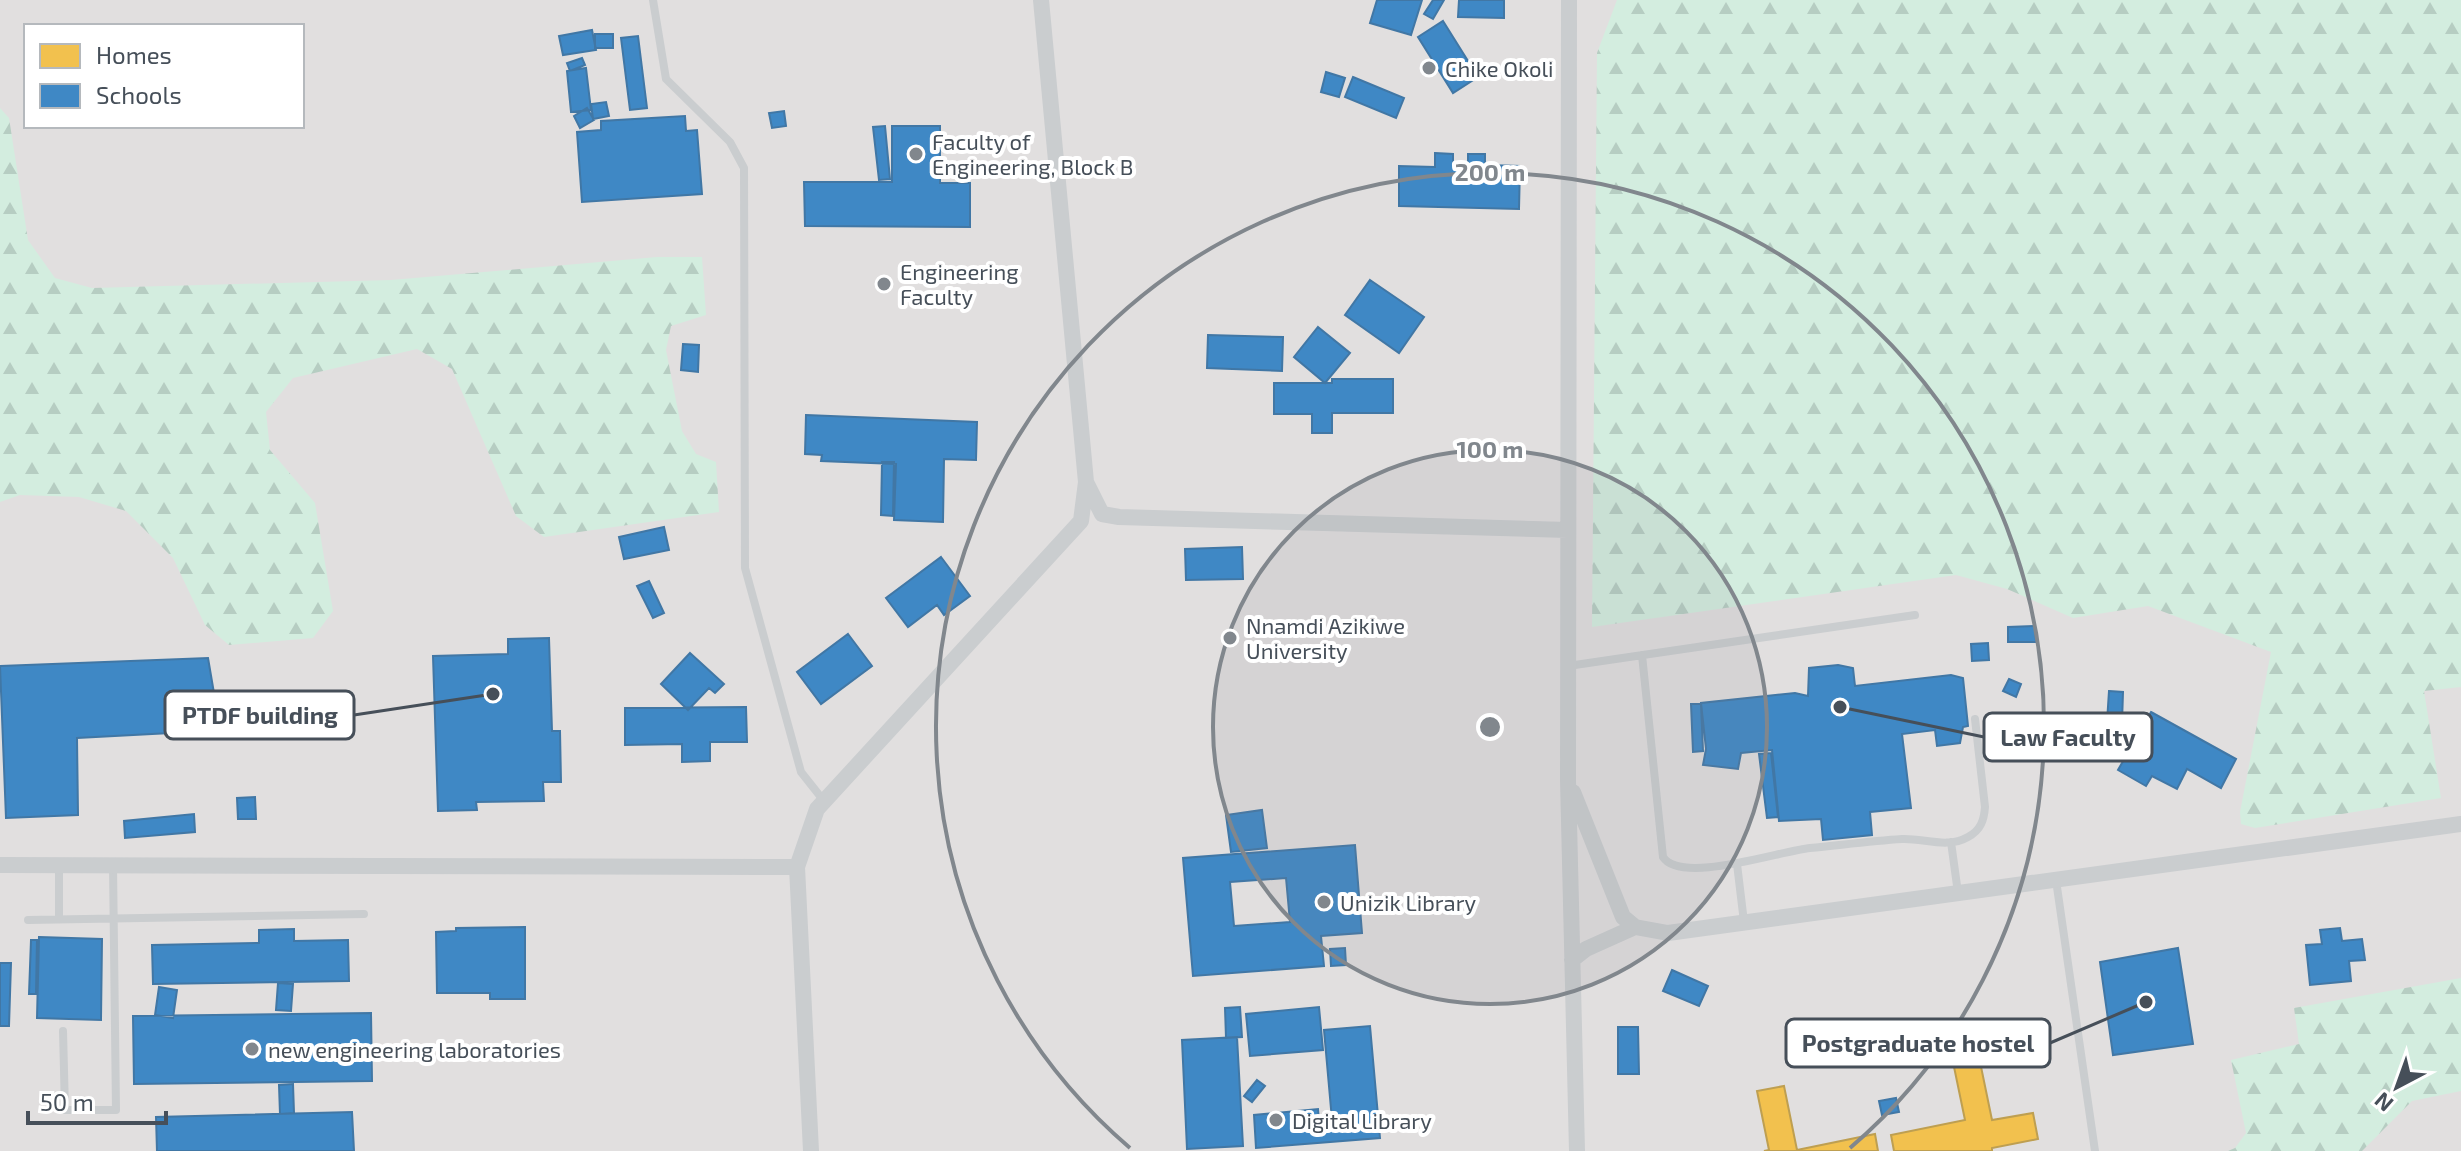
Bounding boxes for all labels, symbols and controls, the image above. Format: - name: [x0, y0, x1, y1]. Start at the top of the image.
- legend: [24, 24, 304, 128]
- text: Homes: [96, 40, 172, 69]
- place label: Chike Okoli: [1445, 55, 1553, 81]
- marker: Chike Okoli: [1420, 59, 1438, 77]
- text: Schools: [96, 80, 182, 109]
- place label: Faculty of Engineering, Block B: [932, 128, 1133, 179]
- marker: Faculty of Engineering, Block B: [907, 145, 925, 163]
- text: 200 m: [1455, 157, 1525, 186]
- place label: Engineering Faculty: [900, 258, 1019, 309]
- marker: Engineering Faculty: [875, 275, 893, 293]
- text: 100 m: [1457, 434, 1523, 463]
- place label: Nnamdi Azikiwe University: [1246, 612, 1405, 663]
- marker: Nnamdi Azikiwe University: [1221, 629, 1239, 647]
- callout: PTDF building: [165, 691, 354, 739]
- text: PTDF building: [182, 700, 338, 729]
- centre of rings: [1476, 713, 1504, 741]
- callout: Law Faculty: [1984, 713, 2152, 761]
- text: Law Faculty: [2000, 722, 2136, 751]
- place label: Unizik Library: [1340, 889, 1476, 915]
- marker: Unizik Library: [1315, 893, 1333, 911]
- callout: Postgraduate hostel: [1786, 1019, 2050, 1067]
- text: Postgraduate hostel: [1802, 1028, 2034, 1057]
- place label: new engineering laboratories: [268, 1036, 561, 1062]
- marker: new engineering laboratories: [243, 1040, 261, 1058]
- north arrow: [2357, 1047, 2437, 1127]
- scale bar: [28, 1075, 166, 1125]
- text: 50 m: [40, 1087, 94, 1116]
- text: N: [2369, 1088, 2398, 1118]
- place label: Digital Library: [1292, 1107, 1432, 1133]
- marker: Digital Library: [1267, 1111, 1285, 1129]

